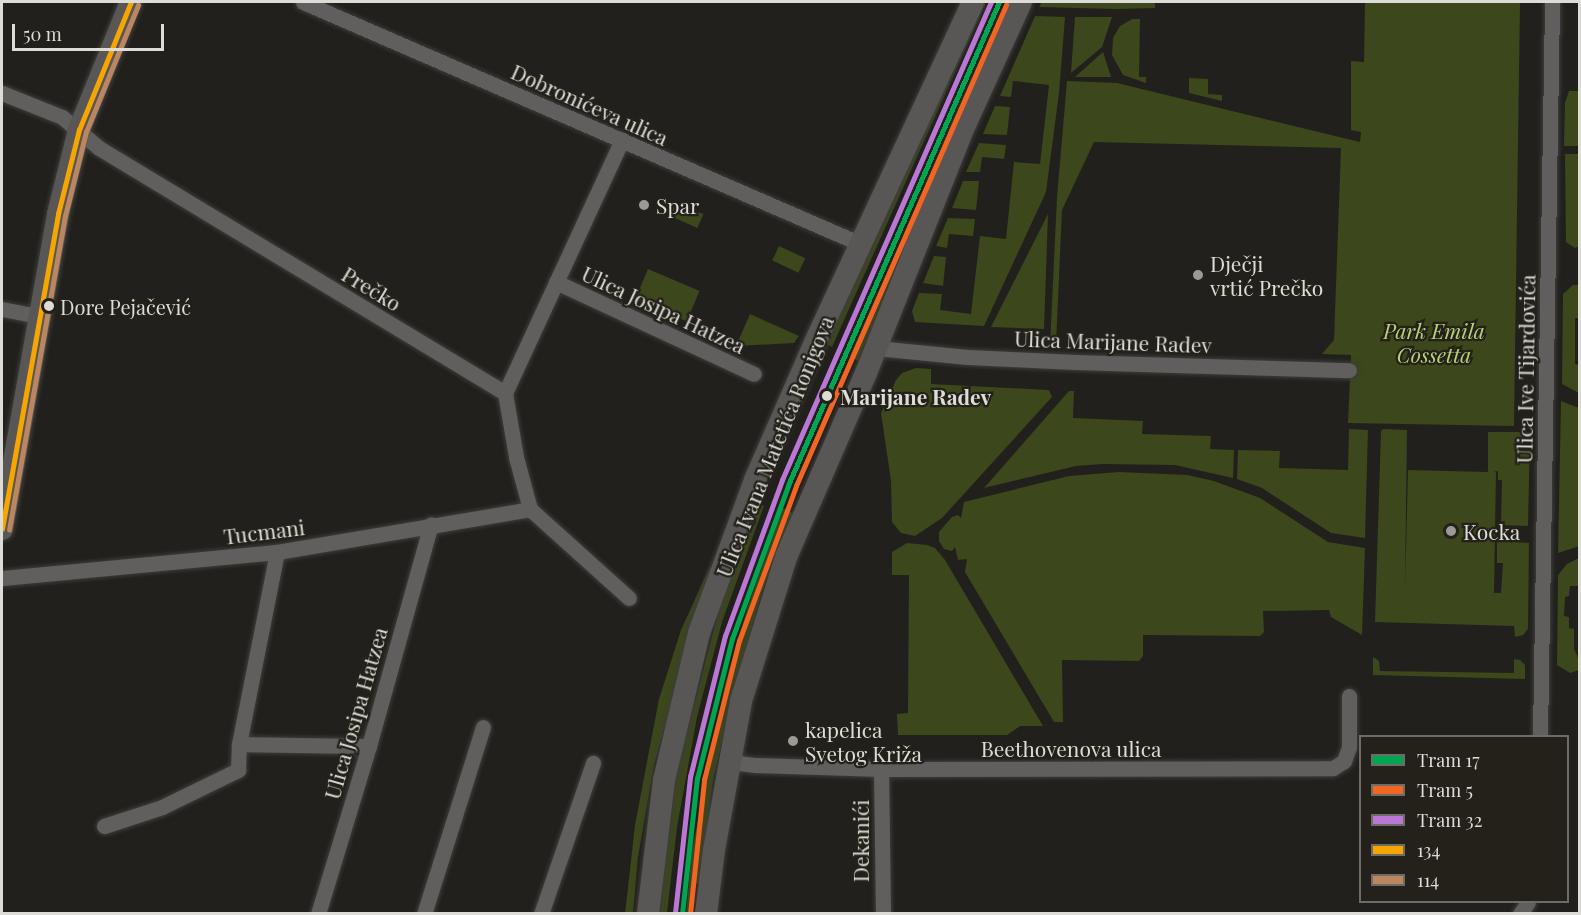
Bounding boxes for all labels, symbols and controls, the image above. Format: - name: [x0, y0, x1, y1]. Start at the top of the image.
- scale bar: [15, 12, 166, 50]
- text: 50 m: [23, 22, 62, 46]
- street label: Dobronićeva ulica: [508, 58, 672, 150]
- place label: Spar: [656, 192, 699, 218]
- marker: Spar: [637, 198, 651, 212]
- place label: Dječji vrtić Prečko: [1210, 250, 1323, 300]
- street label: Ulica Josipa Hatzea: [578, 260, 750, 358]
- street label: Prečko: [338, 261, 406, 315]
- marker: Dječji vrtić Prečko: [1191, 268, 1205, 282]
- street label: Ulica Ive Tijardovića: [1511, 274, 1539, 464]
- place label: Dore Pejačević: [60, 294, 191, 318]
- marker: Dore Pejačević: [43, 300, 55, 312]
- street label: Ulica Ivana Matetića Ronjgova: [710, 311, 838, 581]
- park label: Park Emila Cossetta: [1383, 317, 1485, 367]
- street label: Ulica Marijane Radev: [1014, 325, 1212, 357]
- place label: Marijane Radev: [840, 383, 991, 409]
- marker: Marijane Radev: [818, 387, 836, 405]
- street label: Tucmani: [222, 514, 306, 548]
- place label: Kocka: [1463, 518, 1520, 544]
- marker: Kocka: [1444, 524, 1458, 538]
- street label: Ulica Josipa Hatzea: [318, 624, 392, 802]
- place label: kapelica Svetog Križa: [805, 716, 922, 766]
- marker: kapelica Svetog Križa: [786, 734, 800, 748]
- street label: Beethovenova ulica: [981, 735, 1161, 761]
- legend: [1359, 735, 1569, 903]
- text: Tram 17: [1417, 748, 1480, 772]
- text: Tram 5: [1417, 778, 1473, 802]
- street label: Dekanići: [847, 800, 873, 882]
- text: Tram 32: [1417, 808, 1482, 832]
- text: 134: [1417, 838, 1440, 862]
- text: 114: [1417, 868, 1439, 892]

